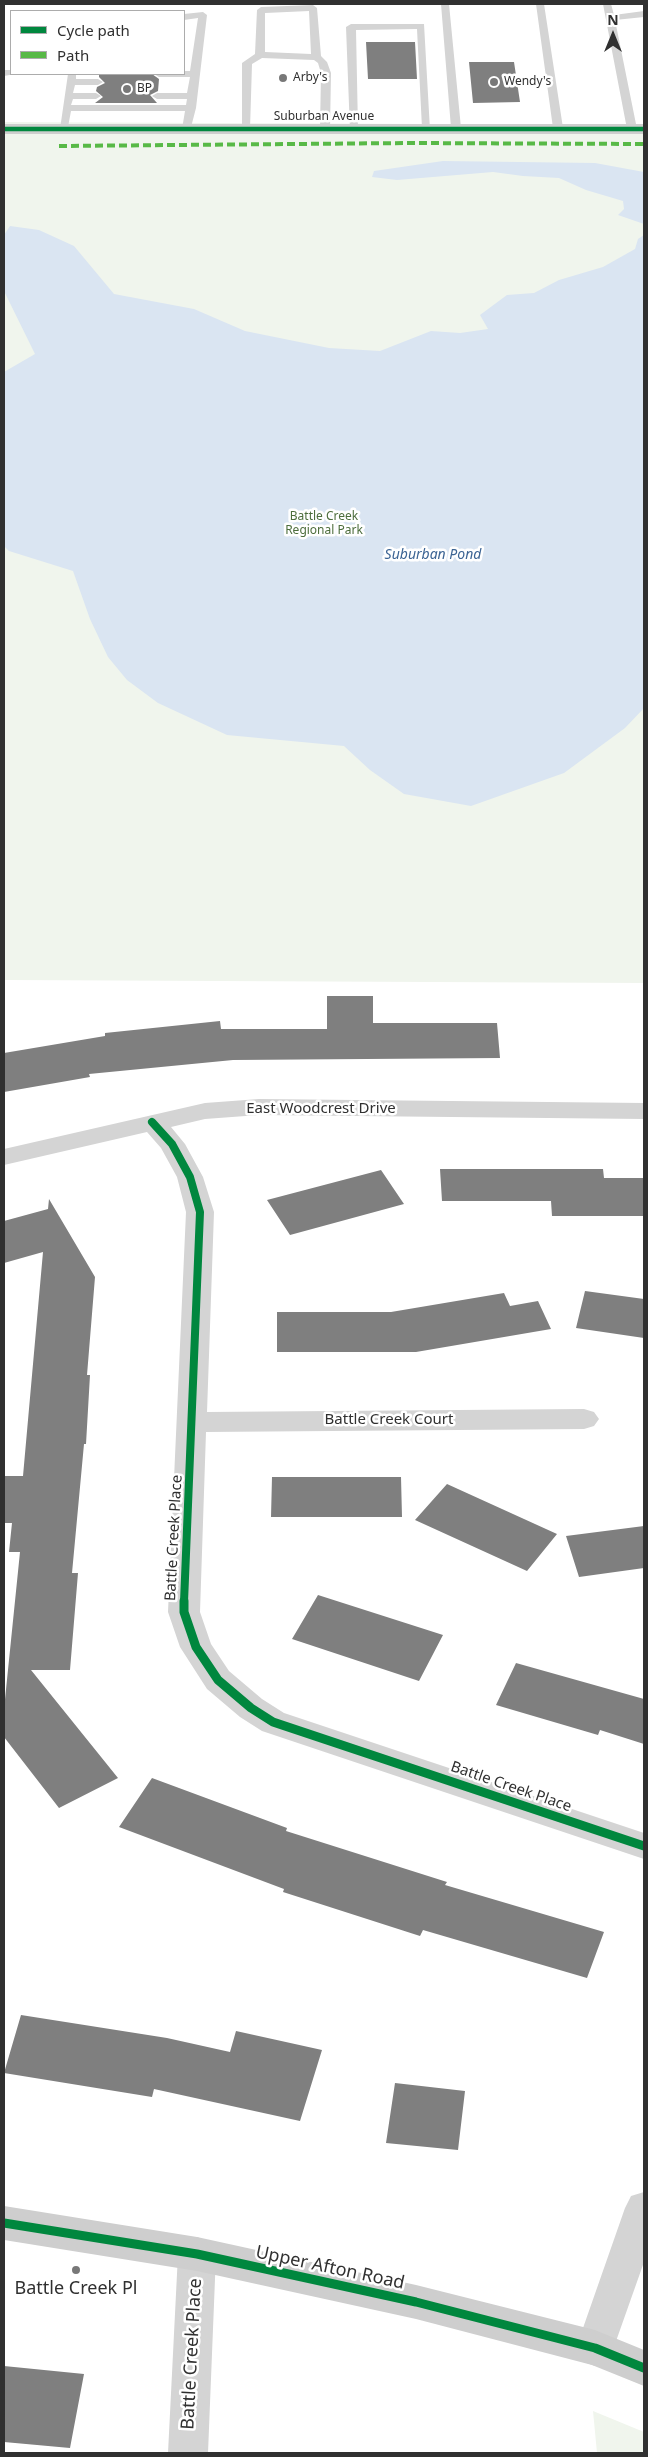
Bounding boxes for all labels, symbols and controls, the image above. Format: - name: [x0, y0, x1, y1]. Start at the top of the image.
- legend: [10, 10, 185, 75]
- north arrow: [588, 10, 638, 60]
- text: N: [607, 10, 619, 29]
- text: Cycle path: [57, 20, 130, 40]
- text: Path: [57, 45, 89, 65]
- place label: Arby's: [293, 71, 327, 85]
- marker: Arby's: [277, 72, 289, 84]
- place label: Wendy's: [504, 75, 551, 89]
- marker: Wendy's: [488, 76, 500, 88]
- place label: BP: [137, 82, 152, 96]
- marker: BP: [121, 83, 133, 95]
- street label: Suburban Avenue: [274, 110, 374, 124]
- park label: Battle Creek Regional Park: [285, 510, 363, 538]
- water label: Suburban Pond: [385, 547, 481, 563]
- street label: East Woodcrest Drive: [246, 1100, 396, 1118]
- street label: Battle Creek Court: [325, 1411, 453, 1429]
- street label: Battle Creek Place: [162, 1474, 186, 1602]
- street label: Battle Creek Place: [448, 1758, 574, 1816]
- street label: Upper Afton Road: [254, 2242, 406, 2294]
- marker: Battle Creek Pl: [70, 2264, 82, 2276]
- place label: Battle Creek Pl: [15, 2278, 137, 2300]
- street label: Battle Creek Place: [177, 2278, 207, 2430]

